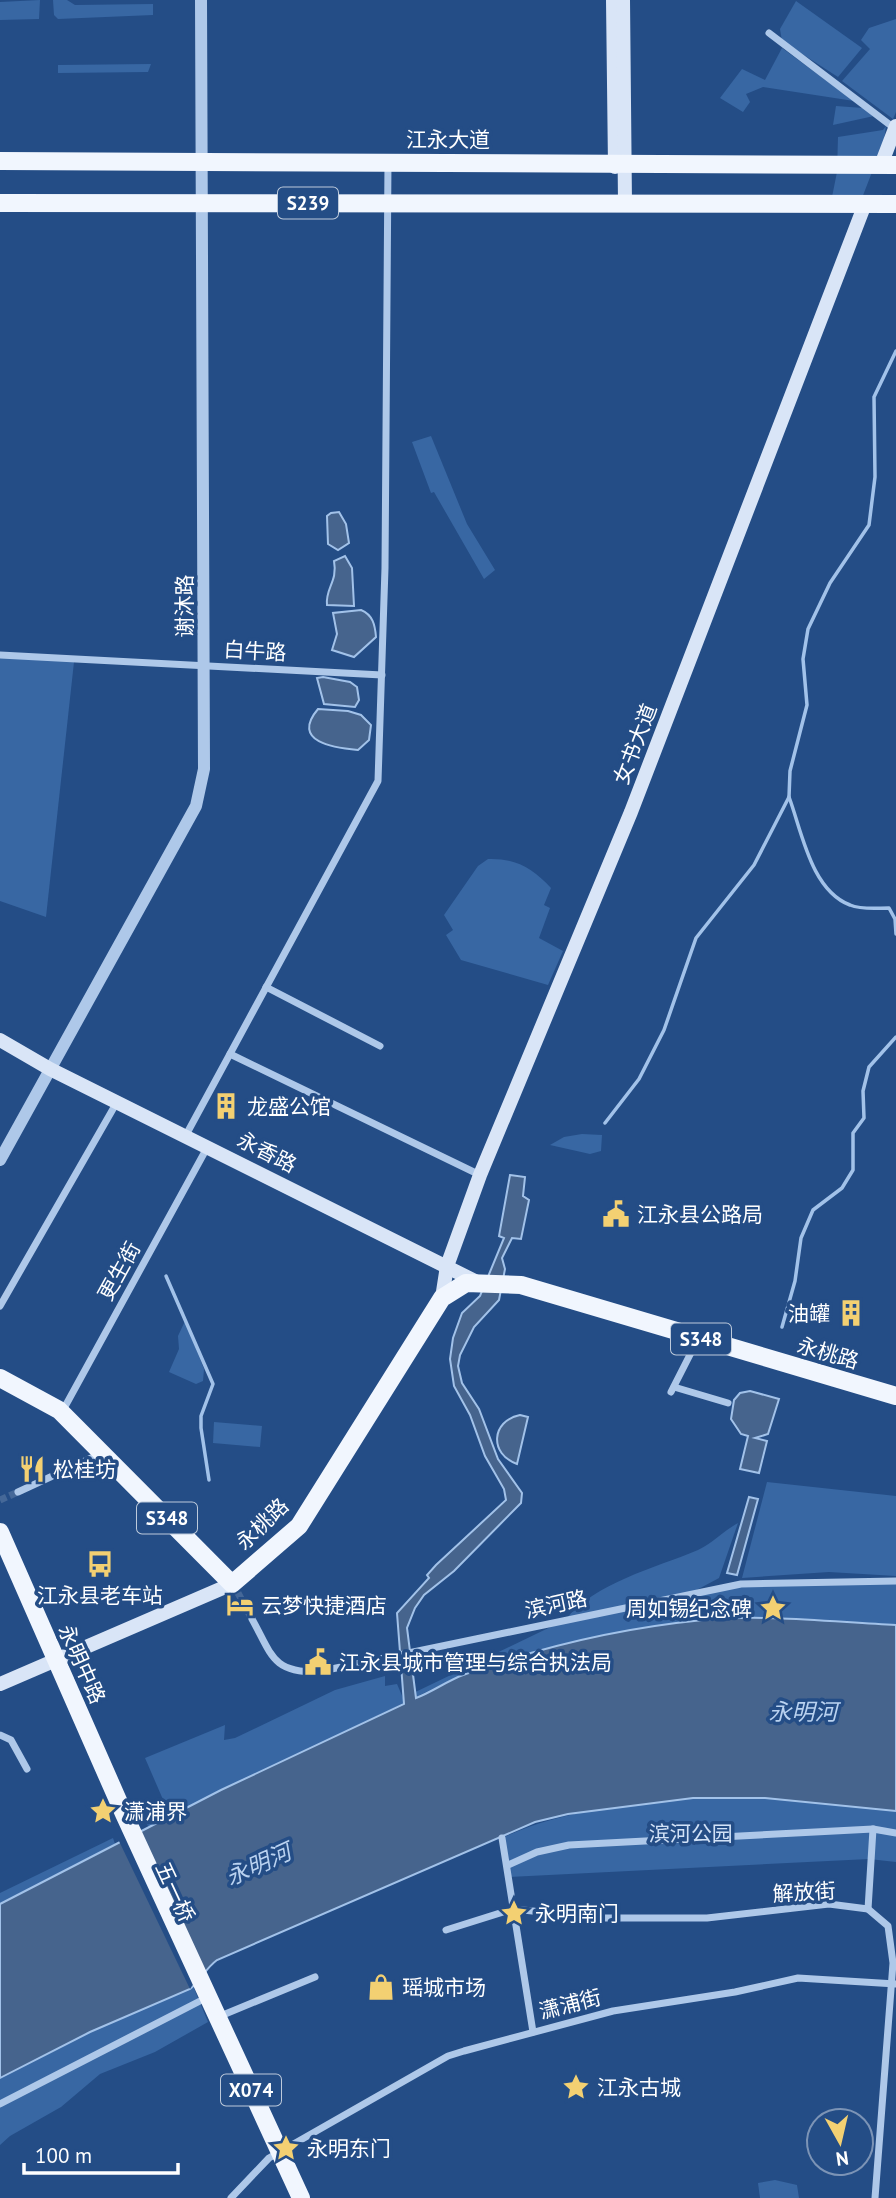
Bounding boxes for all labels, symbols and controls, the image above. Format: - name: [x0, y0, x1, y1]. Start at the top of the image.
- street label: 江永大道: [406, 126, 490, 153]
- road number: S239: [278, 188, 338, 218]
- street label: 谢沐路: [171, 575, 198, 638]
- street label: 白牛路: [223, 636, 287, 666]
- street label: 女书大道: [607, 700, 663, 788]
- building icon: 龙盛公馆: [211, 1091, 241, 1121]
- place label: 龙盛公馆: [247, 1093, 331, 1120]
- street label: 永香路: [233, 1126, 301, 1178]
- public building icon: 江永县公路局: [601, 1199, 631, 1229]
- place label: 江永县公路局: [637, 1201, 763, 1228]
- street label: 更生街: [92, 1237, 146, 1305]
- building icon: 油罐: [836, 1298, 866, 1328]
- place label: 油罐: [788, 1300, 830, 1327]
- road number: S348: [671, 1324, 731, 1354]
- street label: 永桃路: [794, 1331, 862, 1375]
- restaurant icon: 松桂坊: [17, 1454, 47, 1484]
- place label: 松桂坊: [53, 1456, 116, 1483]
- street label: 永桃路: [230, 1492, 294, 1556]
- road number: S348: [137, 1502, 197, 1534]
- bus stop icon: 江永县老车站: [85, 1549, 115, 1579]
- place label: 江永县老车站: [37, 1582, 163, 1609]
- street label: 滨河路: [522, 1584, 590, 1624]
- hotel icon: 云梦快捷酒店: [225, 1590, 255, 1620]
- place label: 云梦快捷酒店: [261, 1592, 387, 1619]
- place icon: 周如锡纪念碑: [758, 1593, 788, 1623]
- place label: 周如锡纪念碑: [626, 1595, 752, 1622]
- street label: 永明中路: [53, 1620, 111, 1708]
- public building icon: 江永县城市管理与综合执法局: [303, 1647, 333, 1677]
- place label: 江永县城市管理与综合执法局: [339, 1649, 612, 1676]
- water label: 永明河: [769, 1697, 842, 1726]
- place icon: 潇浦界: [88, 1796, 118, 1826]
- place label: 潇浦界: [124, 1798, 187, 1825]
- park label: 滨河公园: [649, 1820, 733, 1847]
- water label: 永明河: [221, 1835, 299, 1891]
- street label: 五一桥: [149, 1858, 201, 1926]
- street label: 解放街: [772, 1877, 836, 1907]
- place icon: 永明南门: [499, 1898, 529, 1928]
- place label: 永明南门: [535, 1900, 619, 1927]
- shop icon: 瑶城市场: [366, 1972, 396, 2002]
- place label: 瑶城市场: [402, 1974, 486, 2001]
- street label: 潇浦街: [536, 1983, 604, 2025]
- place icon: 江永古城: [561, 2072, 591, 2102]
- road number: X074: [221, 2074, 281, 2106]
- place label: 江永古城: [597, 2074, 681, 2101]
- north arrow: [805, 2107, 875, 2177]
- scale bar: [24, 2132, 178, 2176]
- place icon: 永明东门: [271, 2133, 301, 2163]
- place label: 永明东门: [307, 2135, 391, 2162]
- text: 100 m: [35, 2142, 92, 2169]
- text: N: [835, 2146, 850, 2172]

